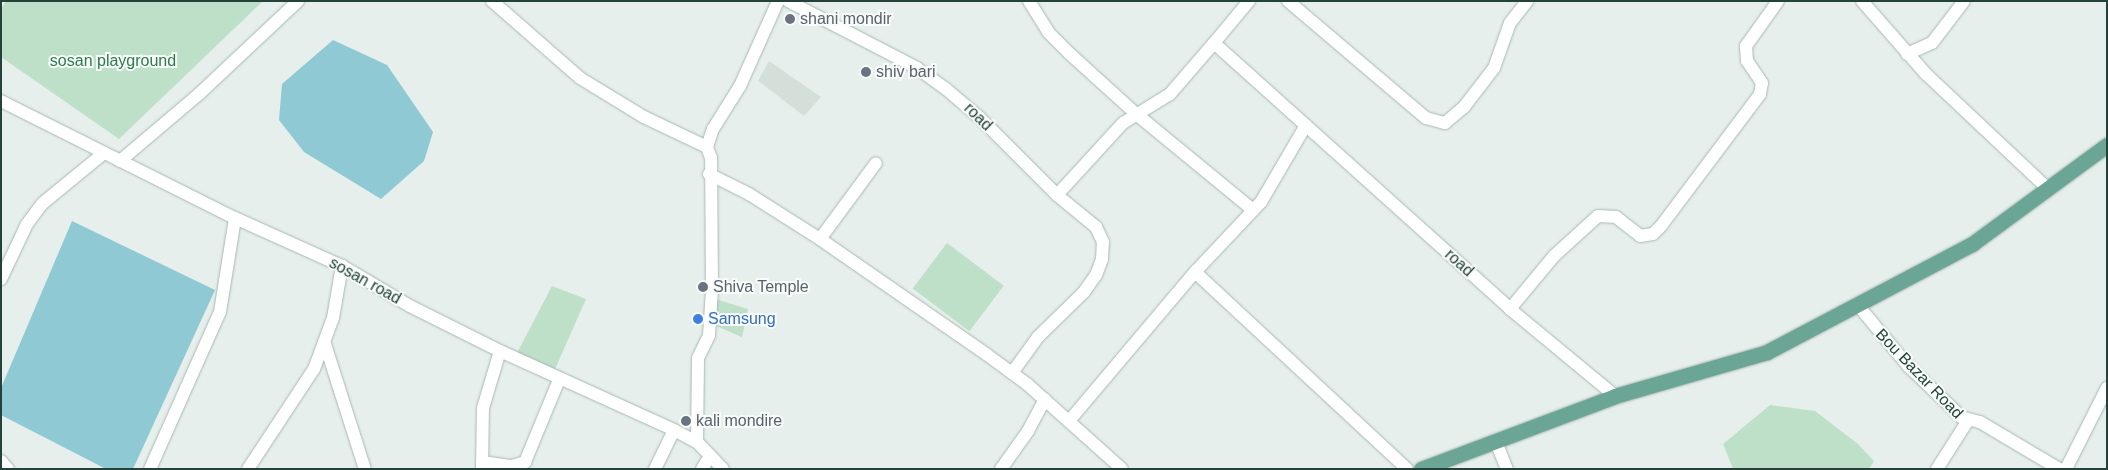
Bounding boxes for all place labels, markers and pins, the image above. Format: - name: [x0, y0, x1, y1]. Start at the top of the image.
- place label: shani mondir: [800, 9, 892, 29]
- marker: shani mondir: [784, 13, 796, 25]
- place label: shiv bari: [876, 62, 936, 82]
- marker: shiv bari: [860, 66, 872, 78]
- place label: Shiva Temple: [713, 277, 809, 297]
- marker: Shiva Temple: [697, 281, 709, 293]
- place label: Samsung: [708, 309, 776, 329]
- marker: Samsung: [692, 313, 704, 325]
- place label: kali mondire: [696, 411, 782, 431]
- marker: kali mondire: [680, 415, 692, 427]

